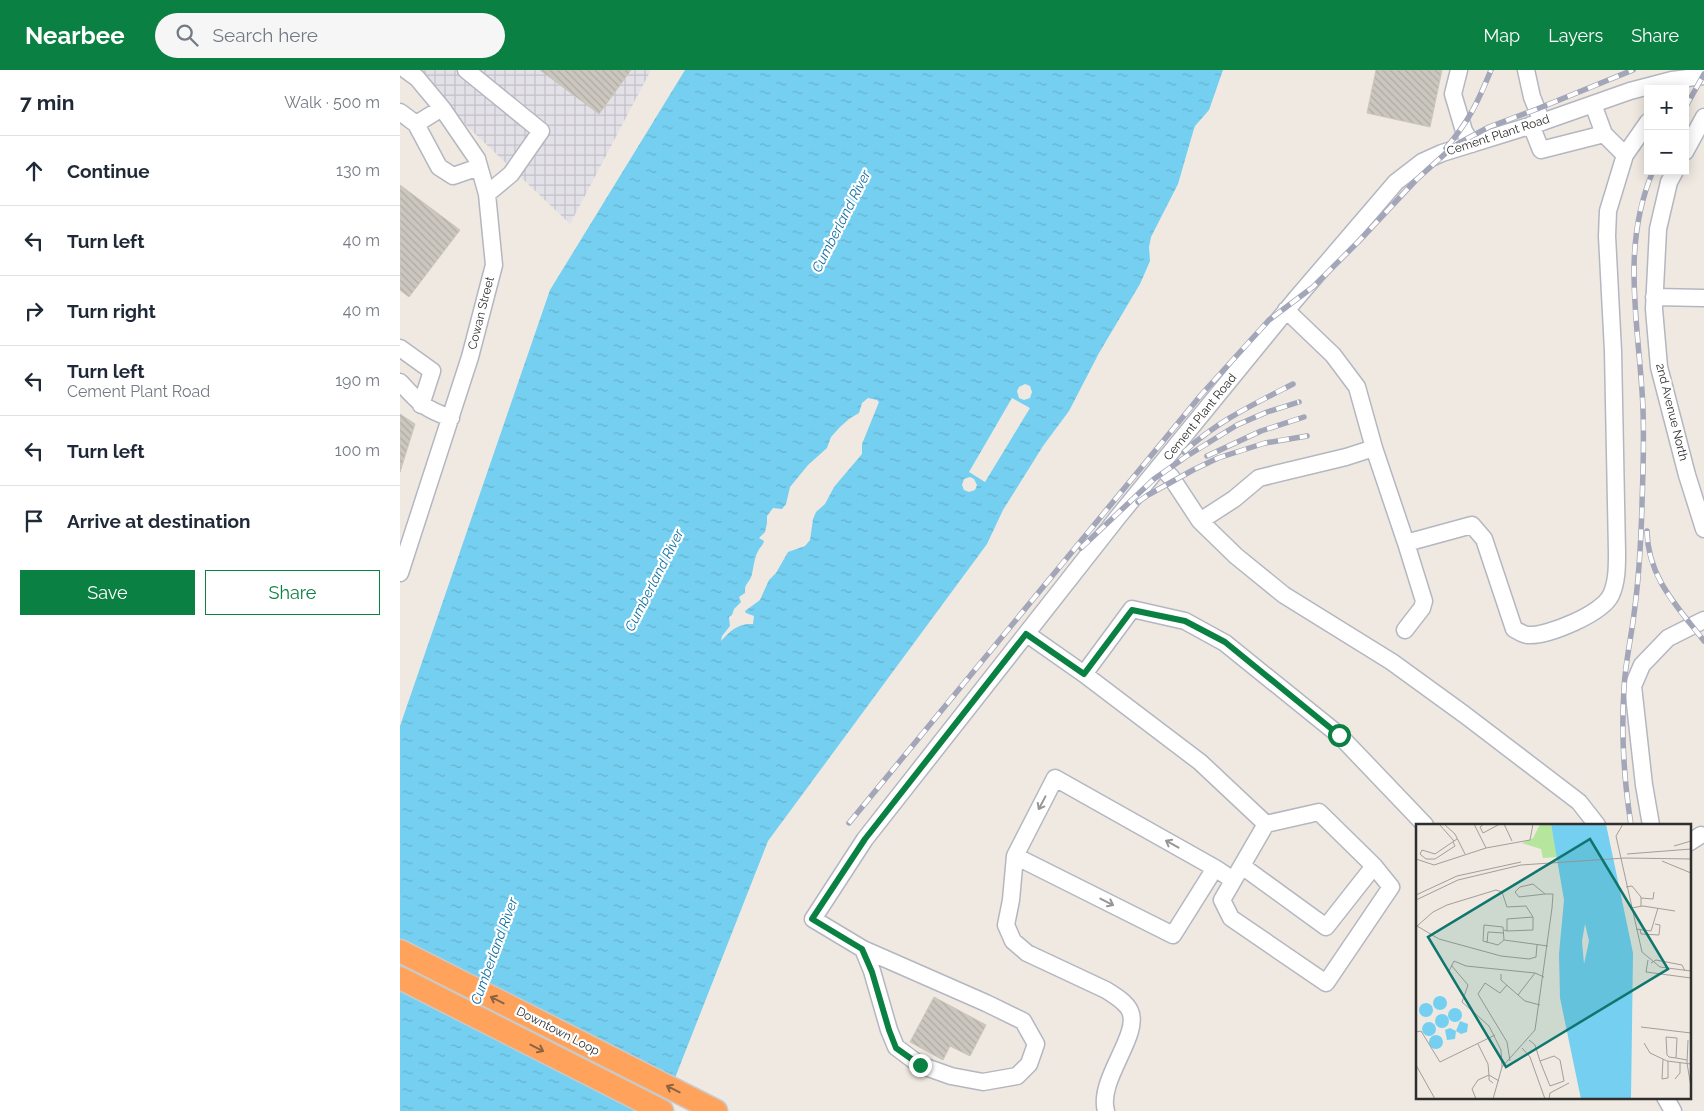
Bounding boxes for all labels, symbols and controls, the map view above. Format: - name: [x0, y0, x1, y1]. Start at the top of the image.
- search box: [155, 13, 505, 58]
- text: Nearbee: [25, 21, 125, 50]
- icon: search: [173, 21, 201, 49]
- text: Search here: [213, 24, 318, 46]
- text: Map: [1484, 25, 1520, 46]
- text: Layers: [1548, 25, 1603, 46]
- text: Share: [1631, 25, 1679, 46]
- map controls: [1644, 85, 1689, 175]
- button: +: [1644, 85, 1689, 130]
- text: 7 min: [20, 90, 74, 115]
- text: Walk · 500 m: [284, 93, 380, 112]
- street label: Cement Plant Road: [1445, 112, 1551, 158]
- button: −: [1644, 130, 1689, 175]
- icon: ahead: [20, 157, 48, 185]
- text: Continue: [67, 160, 150, 182]
- text: 130 m: [336, 161, 380, 180]
- water label: Cumberland River: [808, 166, 874, 275]
- icon: left: [20, 227, 48, 255]
- text: Turn left: [67, 230, 144, 252]
- text: 40 m: [343, 231, 380, 250]
- street label: Cowan Street: [465, 275, 497, 351]
- icon: right: [20, 297, 48, 325]
- text: Turn right: [67, 300, 156, 322]
- text: 40 m: [343, 301, 380, 320]
- text: Turn left: [67, 360, 144, 382]
- street label: 2nd Avenue North: [1653, 362, 1691, 462]
- icon: left: [20, 367, 48, 395]
- text: 190 m: [335, 371, 380, 390]
- street label: Cement Plant Road: [1161, 371, 1239, 463]
- text: Cement Plant Road: [67, 382, 210, 401]
- icon: left: [20, 437, 48, 465]
- text: Turn left: [67, 440, 144, 462]
- text: 100 m: [335, 441, 380, 460]
- icon: arrive: [20, 507, 48, 535]
- text: Arrive at destination: [67, 510, 251, 532]
- water label: Cumberland River: [621, 525, 687, 634]
- button: Save: [20, 570, 195, 615]
- button: Share: [205, 570, 380, 615]
- route start: [1328, 724, 1351, 747]
- one-way arrow: [1037, 796, 1047, 811]
- inset map: [1416, 824, 1692, 1098]
- one-way arrow: [1165, 839, 1180, 849]
- water label: Cumberland River: [467, 894, 521, 1007]
- one-way arrow: [1099, 898, 1114, 907]
- one-way arrow: [490, 995, 505, 1004]
- street label: Downtown Loop: [514, 1004, 602, 1058]
- one-way arrow: [529, 1044, 544, 1053]
- route end: [909, 1054, 932, 1077]
- one-way arrow: [666, 1084, 681, 1093]

